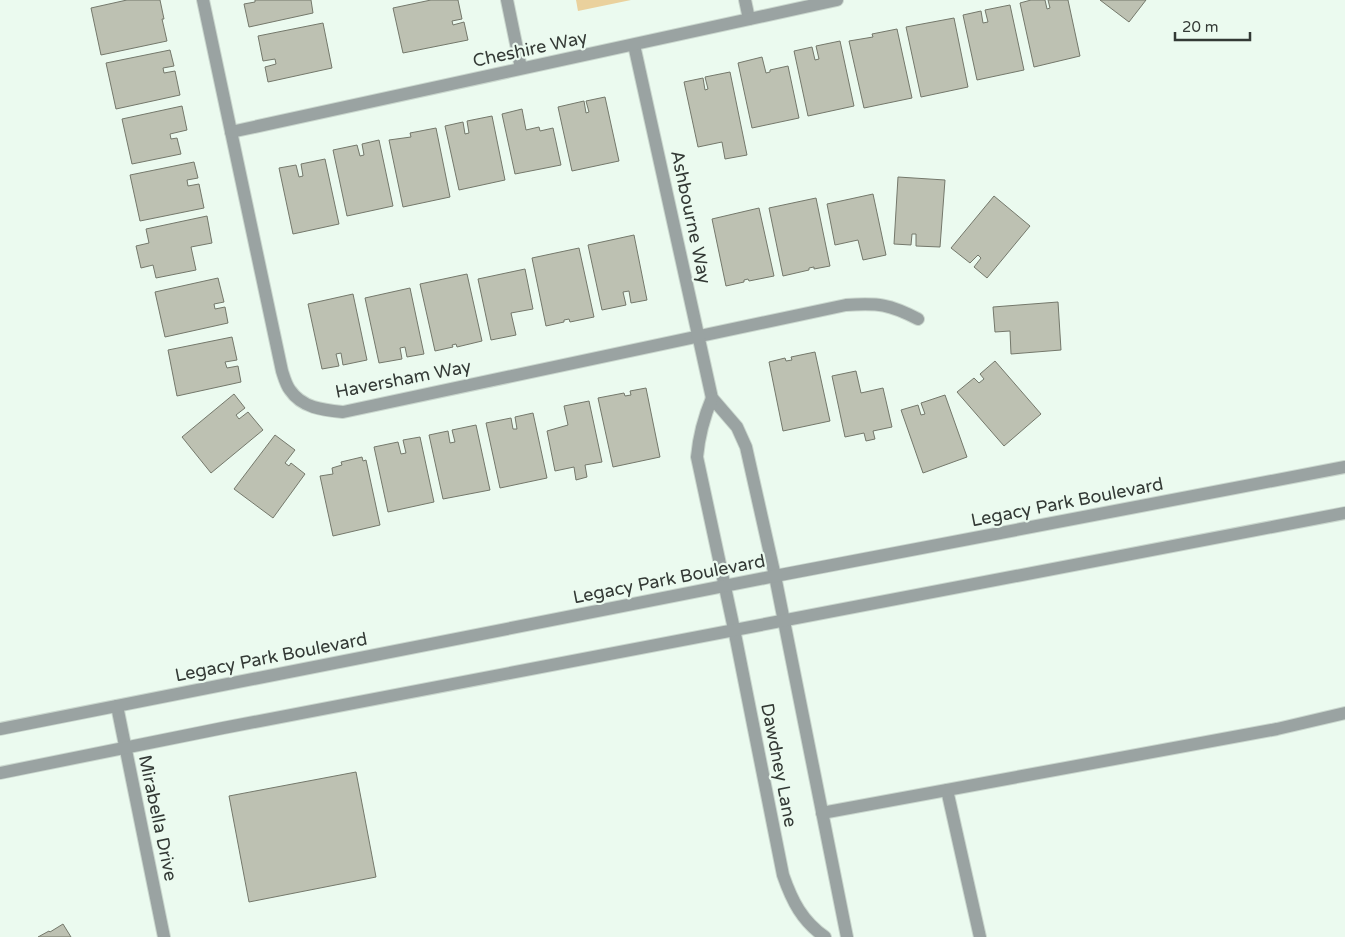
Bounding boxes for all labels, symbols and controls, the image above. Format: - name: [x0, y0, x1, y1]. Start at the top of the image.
- scale bar: [1175, 10, 1250, 42]
- text: 20 m: [1182, 18, 1219, 36]
- street label: Cheshire Way: [471, 26, 590, 72]
- street label: Ashbourne Way: [666, 148, 716, 286]
- street label: Haversham Way: [333, 355, 473, 403]
- street label: Legacy Park Boulevard: [969, 473, 1165, 531]
- street label: Legacy Park Boulevard: [571, 550, 767, 608]
- street label: Legacy Park Boulevard: [173, 628, 369, 686]
- street label: Dawdney Lane: [756, 701, 802, 829]
- street label: Mirabella Drive: [134, 753, 182, 883]

